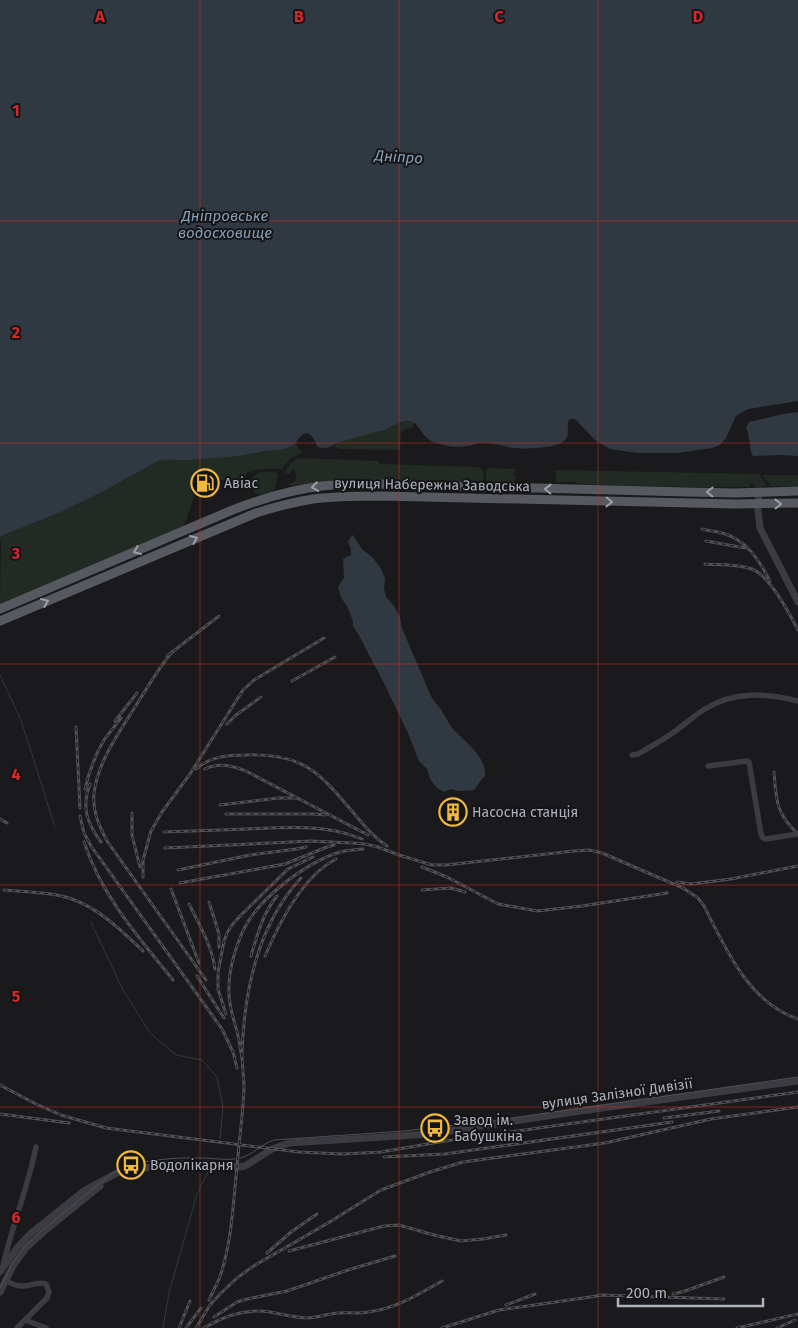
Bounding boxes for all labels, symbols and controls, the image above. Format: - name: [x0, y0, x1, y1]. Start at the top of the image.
- text: A: [94, 7, 105, 26]
- text: B: [294, 7, 304, 26]
- text: C: [494, 7, 504, 26]
- text: D: [693, 7, 703, 26]
- text: 1: [12, 101, 20, 120]
- water label: Дніпро: [373, 146, 424, 168]
- water label: Дніпровське водосховище: [178, 207, 272, 242]
- text: 2: [12, 323, 20, 342]
- fuel station icon: Авіас: [190, 468, 220, 498]
- place label: Авіас: [224, 475, 258, 492]
- street label: вулиця Набережна Заводська: [334, 475, 530, 495]
- one-way arrow: [311, 481, 319, 492]
- one-way arrow: [543, 483, 551, 494]
- one-way arrow: [706, 487, 714, 498]
- one-way arrow: [606, 496, 614, 507]
- one-way arrow: [775, 499, 783, 509]
- one-way arrow: [189, 534, 198, 545]
- text: 3: [11, 544, 20, 563]
- one-way arrow: [133, 545, 141, 555]
- one-way arrow: [40, 598, 49, 609]
- text: 4: [11, 765, 21, 784]
- building icon: Насосна станція: [438, 797, 468, 827]
- place label: Насосна станція: [472, 804, 578, 821]
- text: 5: [12, 987, 21, 1006]
- street label: вулиця Залізної Дивізії: [540, 1075, 695, 1113]
- place label: Завод ім. Бабушкіна: [454, 1112, 523, 1145]
- bus stop icon: Завод ім. Бабушкіна: [420, 1113, 450, 1143]
- bus stop icon: Водолікарня: [116, 1150, 146, 1180]
- place label: Водолікарня: [150, 1157, 233, 1174]
- text: 6: [11, 1208, 21, 1227]
- scale bar: [618, 1276, 763, 1308]
- text: 200 m: [626, 1284, 667, 1302]

